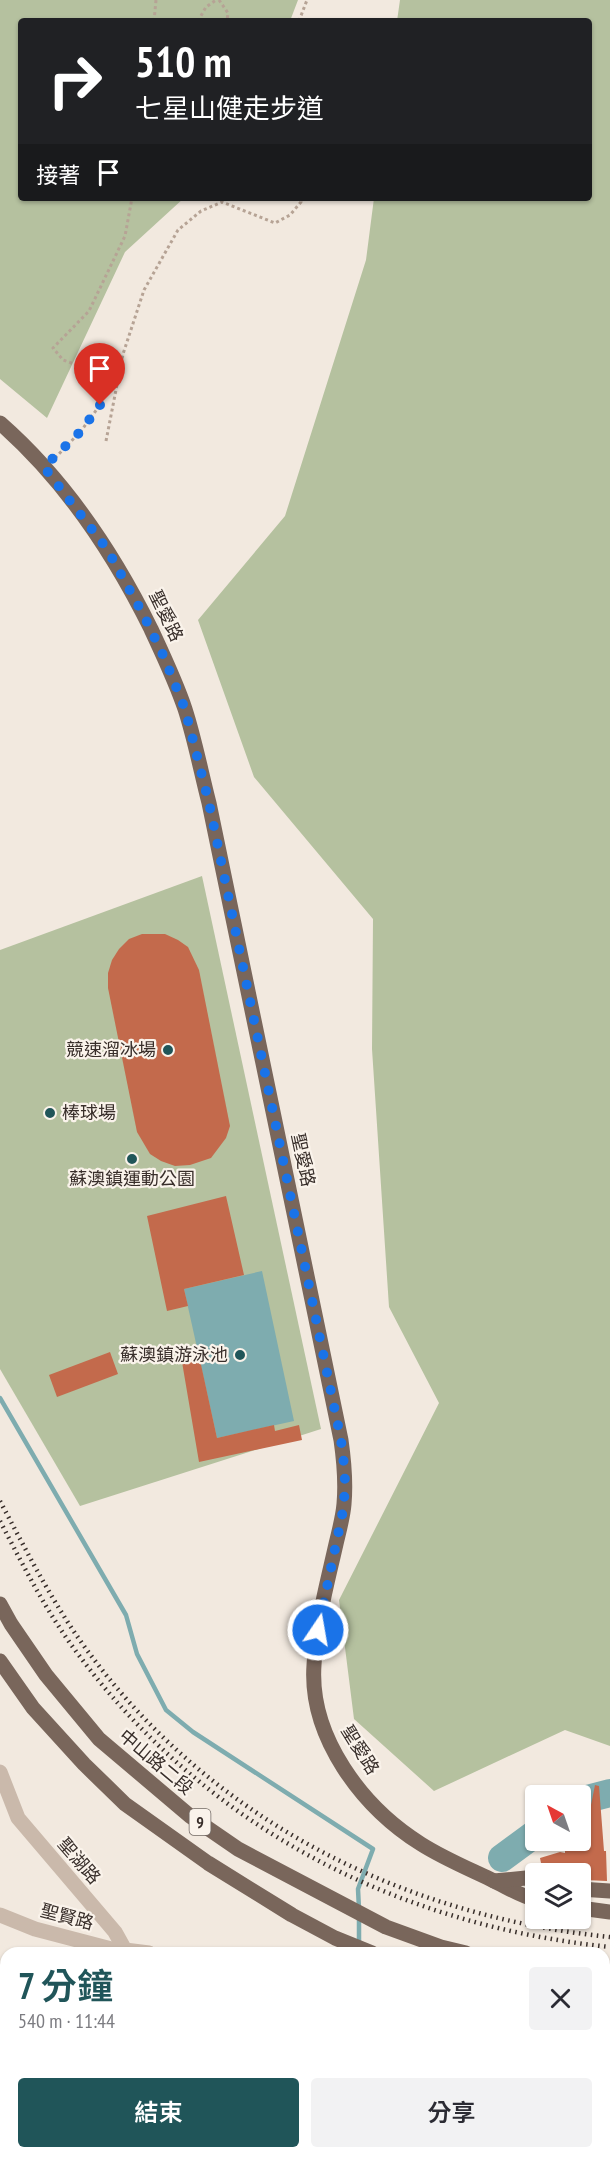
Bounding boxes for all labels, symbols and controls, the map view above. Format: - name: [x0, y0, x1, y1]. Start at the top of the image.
- text: 510 m: [135, 34, 232, 89]
- icon: right: [36, 42, 114, 120]
- text: 七星山健走步道: [135, 91, 324, 125]
- icon: arrive: [92, 156, 125, 189]
- text: 接著: [36, 161, 80, 189]
- pin: [74, 343, 125, 405]
- icon: arrive: [83, 352, 116, 385]
- street label: 聖愛路: [144, 586, 189, 645]
- place label: 競速溜冰場: [66, 1038, 156, 1061]
- marker: 競速溜冰場: [161, 1043, 175, 1057]
- place label: 棒球場: [62, 1101, 116, 1124]
- marker: 棒球場: [43, 1106, 57, 1120]
- street label: 聖愛路: [287, 1131, 320, 1189]
- marker: 蘇澳鎮運動公園: [125, 1152, 139, 1166]
- place label: 蘇澳鎮運動公園: [69, 1167, 195, 1190]
- place label: 蘇澳鎮游泳池: [120, 1343, 228, 1366]
- marker: 蘇澳鎮游泳池: [233, 1348, 247, 1362]
- position arrow: [286, 1598, 350, 1662]
- street label: 聖愛路: [336, 1721, 384, 1779]
- street label: 中山路二段: [114, 1724, 198, 1799]
- north arrow: [525, 1785, 591, 1851]
- map controls: [525, 1785, 591, 1929]
- road number: 9: [190, 1809, 210, 1835]
- street label: 聖湖路: [53, 1833, 106, 1889]
- button: layers: [525, 1863, 591, 1929]
- street label: 聖賢路: [38, 1898, 96, 1935]
- text: 7 分鐘: [18, 1962, 113, 2009]
- button: close: [529, 1967, 592, 2030]
- text: 540 m · 11:44: [18, 2008, 115, 2034]
- button: 結束: [18, 2078, 299, 2147]
- button: 分享: [311, 2078, 592, 2147]

